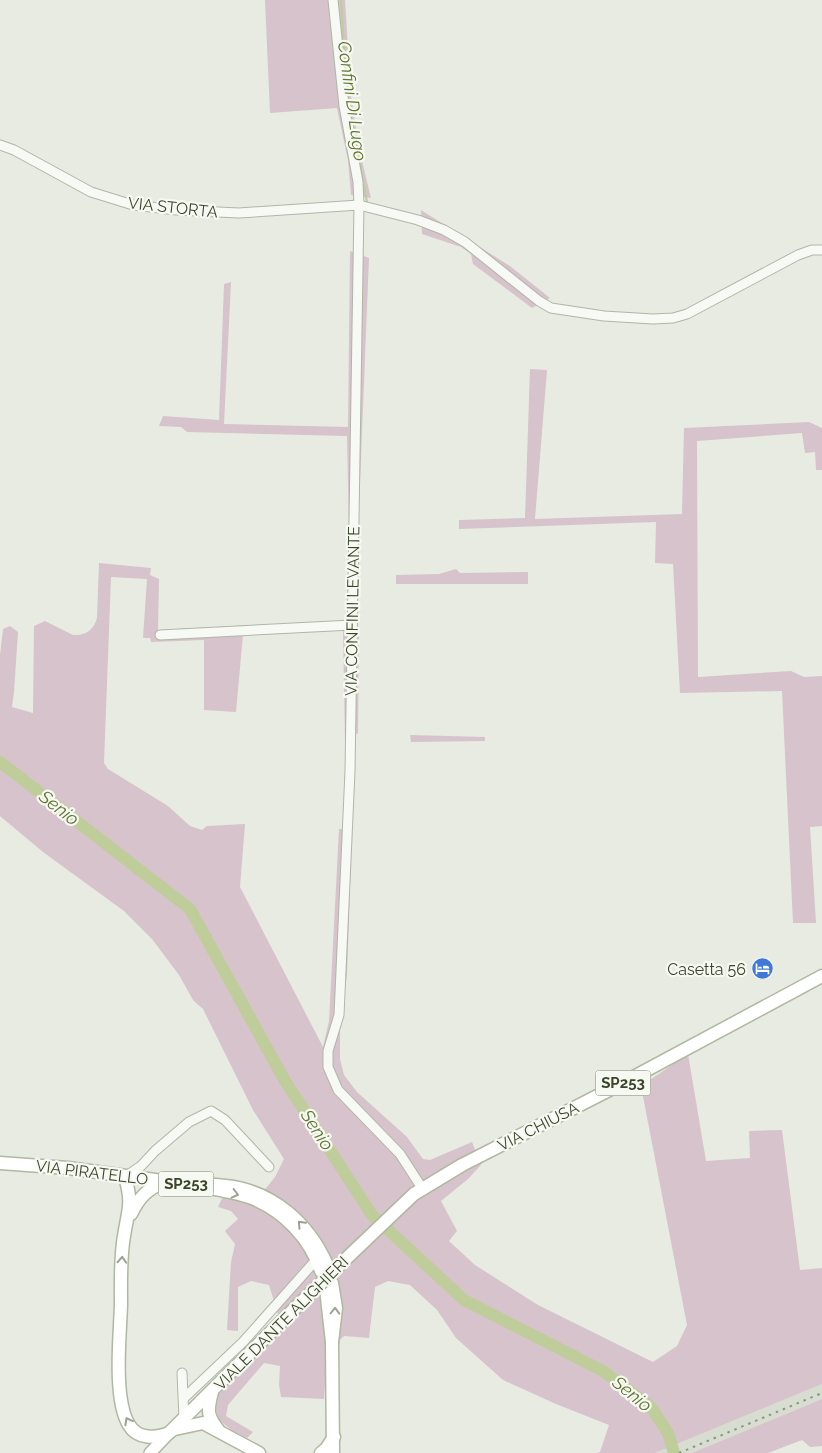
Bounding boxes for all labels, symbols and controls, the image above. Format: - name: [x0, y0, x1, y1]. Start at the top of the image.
- water label: Confini Di Lugo: [334, 40, 371, 162]
- street label: VIA STORTA: [127, 193, 219, 222]
- street label: VIA CONFINI LEVANTE: [342, 526, 363, 696]
- water label: Senio: [35, 785, 83, 830]
- hotel icon: Casetta 56: [750, 957, 774, 981]
- place label: Casetta 56: [667, 960, 746, 979]
- road number: SP253: [596, 1070, 650, 1096]
- street label: VIA CHIUSA: [495, 1098, 582, 1155]
- water label: Senio: [296, 1105, 338, 1154]
- street label: VIA PIRATELLO: [35, 1156, 149, 1189]
- road number: SP253: [158, 1172, 214, 1196]
- one-way arrow: [231, 1188, 240, 1199]
- one-way arrow: [298, 1221, 307, 1230]
- street label: VIALE DANTE ALIGHIERI: [210, 1252, 352, 1394]
- one-way arrow: [117, 1256, 128, 1264]
- one-way arrow: [330, 1307, 340, 1315]
- water label: Senio: [608, 1371, 656, 1416]
- one-way arrow: [124, 1418, 134, 1427]

